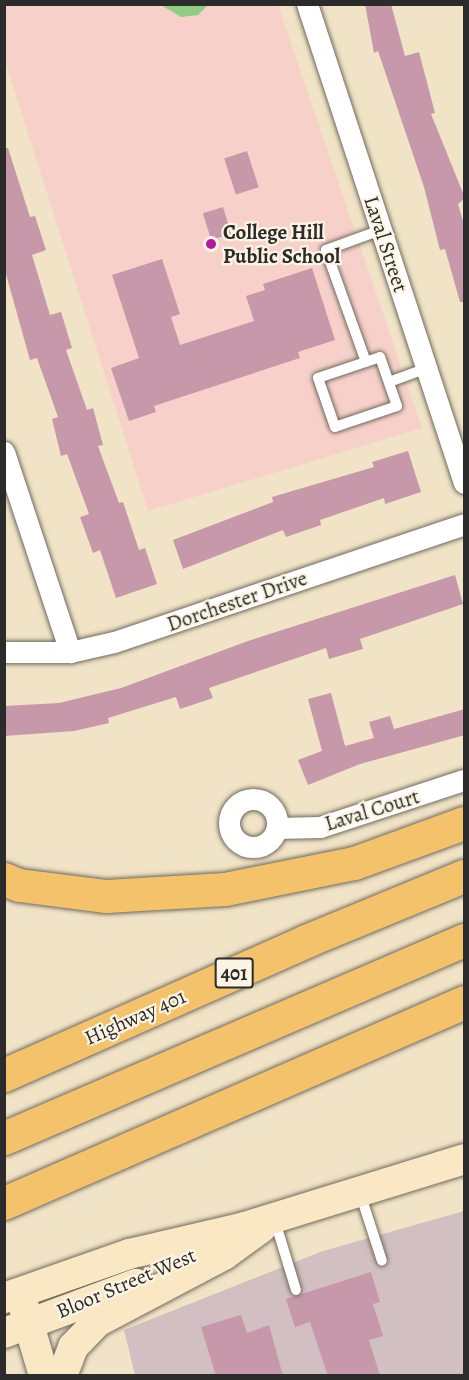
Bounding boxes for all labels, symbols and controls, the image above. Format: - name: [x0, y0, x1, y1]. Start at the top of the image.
- street label: Laval Street: [359, 193, 413, 295]
- place label: College Hill Public School: [223, 219, 340, 269]
- marker: College Hill Public School: [204, 237, 218, 251]
- street label: Dorchester Drive: [164, 565, 310, 637]
- street label: Laval Court: [322, 784, 422, 836]
- road number: 401: [214, 956, 254, 990]
- street label: Highway 401: [80, 983, 190, 1051]
- street label: Bloor Street West: [52, 1242, 200, 1324]

